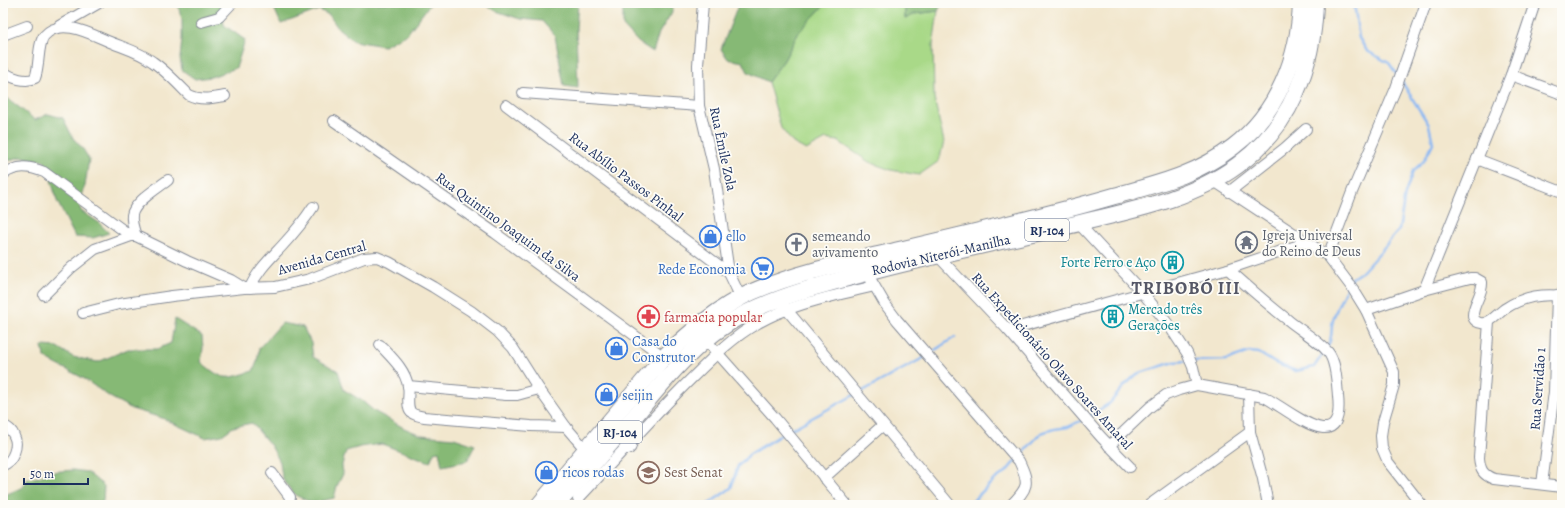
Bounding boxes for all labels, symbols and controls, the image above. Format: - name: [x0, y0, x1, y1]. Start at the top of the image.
- street label: Rua Êmile Zola: [705, 105, 741, 193]
- street label: Rua Abílio Passos Pinhal: [565, 128, 687, 227]
- street label: Rua Quintino Joaquim da Silva: [432, 168, 585, 286]
- road number: RJ-104: [1025, 219, 1069, 241]
- shop icon: ello: [697, 223, 723, 249]
- place label: Igreja Universal do Reino de Deus: [1262, 226, 1361, 261]
- place label: ello: [726, 227, 746, 246]
- place label: semeando avivamento: [812, 227, 878, 262]
- street label: Rodovia Niterói-Manilha: [870, 230, 1013, 280]
- temple icon: Igreja Universal do Reino de Deus: [1234, 230, 1260, 256]
- church icon: semeando avivamento: [783, 231, 809, 257]
- street label: Avenida Central: [275, 236, 369, 280]
- building icon: Forte Ferro e Aço: [1159, 249, 1185, 275]
- place label: Forte Ferro e Aço: [1061, 253, 1156, 272]
- supermarket icon: Rede Economia: [749, 256, 775, 282]
- place label: Rede Economia: [658, 260, 746, 279]
- street label: Rua Expedicionário Olavo Soares Amaral: [967, 268, 1137, 454]
- district label: TRIBOBÓ III: [1131, 276, 1241, 300]
- place label: Mercado três Gerações: [1128, 300, 1202, 335]
- pharmacy icon: farmacia popular: [636, 304, 662, 330]
- building icon: Mercado três Gerações: [1099, 304, 1125, 330]
- place label: farmacia popular: [664, 308, 763, 327]
- place label: Casa do Construtor: [632, 332, 696, 367]
- shop icon: Casa do Construtor: [604, 336, 630, 362]
- street label: Rua Servidão 1: [1526, 347, 1550, 431]
- shop icon: seijin: [594, 382, 620, 408]
- place label: seijin: [622, 386, 653, 405]
- road number: RJ-104: [598, 421, 642, 443]
- shop icon: ricos rodas: [533, 459, 559, 485]
- school or university icon: Sest Senat: [636, 459, 662, 485]
- scale bar: [24, 460, 88, 486]
- place label: ricos rodas: [562, 463, 624, 482]
- place label: Sest Senat: [664, 463, 723, 482]
- text: 50 m: [30, 466, 54, 482]

